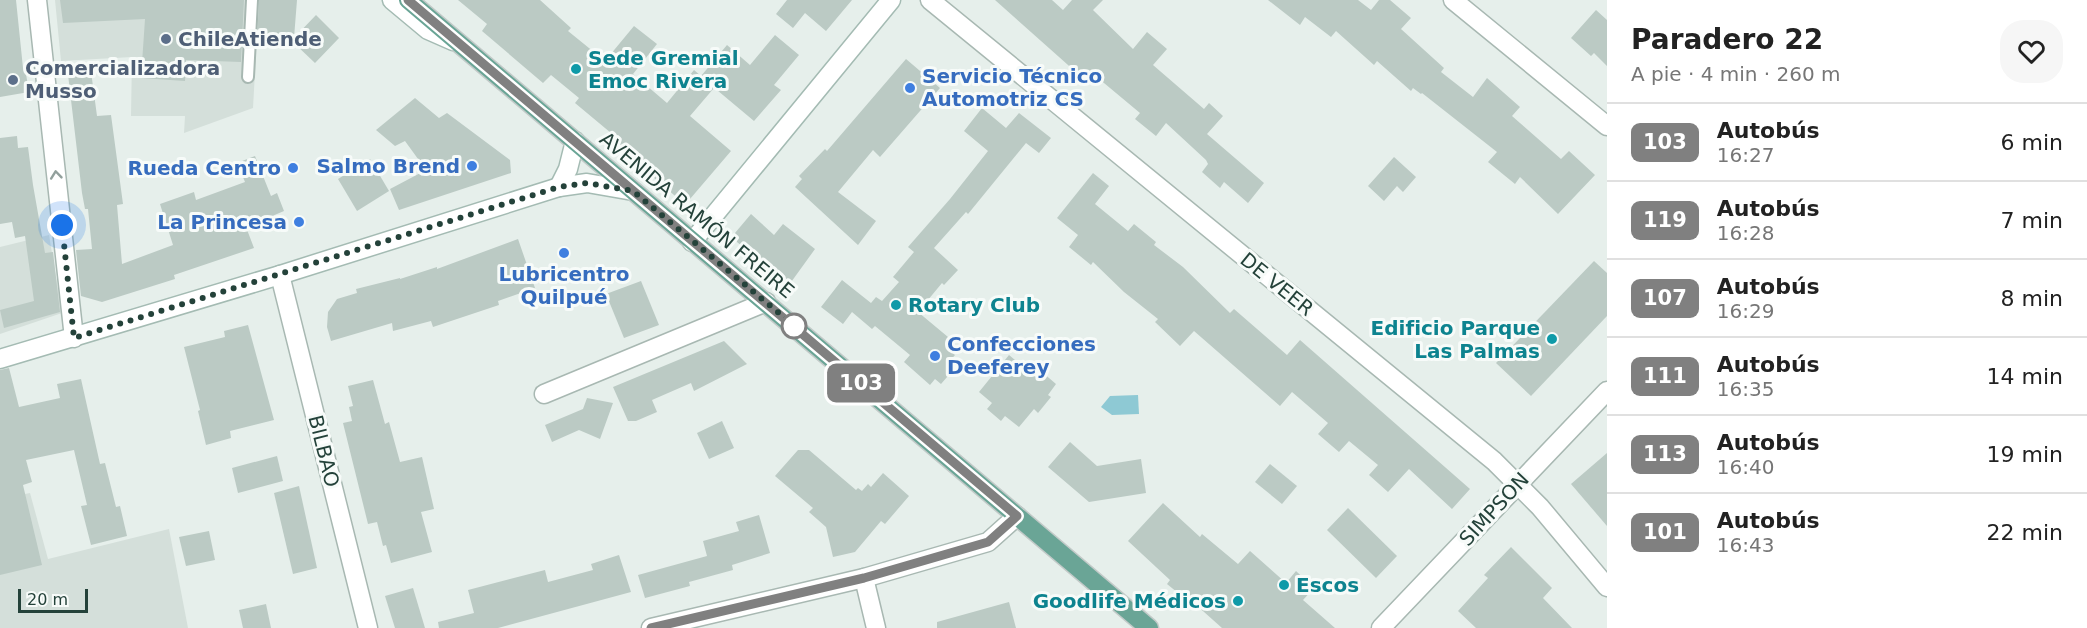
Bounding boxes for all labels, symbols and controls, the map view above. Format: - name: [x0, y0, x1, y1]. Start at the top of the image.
- button: heart: [2000, 20, 2063, 83]
- text: Paradero 22: [1631, 23, 1823, 56]
- place label: ChileAtiende: [178, 27, 322, 51]
- marker: ChileAtiende: [159, 32, 173, 46]
- place label: Sede Gremial Emoc Rivera: [588, 46, 739, 93]
- place label: Comercializadora Musso: [25, 56, 220, 103]
- marker: Sede Gremial Emoc Rivera: [569, 62, 583, 76]
- text: A pie · 4 min · 260 m: [1631, 62, 1841, 86]
- place label: Servicio Técnico Automotriz CS: [922, 64, 1102, 111]
- marker: Comercializadora Musso: [6, 73, 20, 87]
- marker: Servicio Técnico Automotriz CS: [903, 81, 917, 95]
- text: Autobús: [1717, 118, 1820, 143]
- street label: AVENIDA RAMÓN FREIRE: [595, 127, 799, 303]
- text: 103: [1643, 130, 1687, 154]
- text: 6 min: [2001, 130, 2063, 155]
- text: 16:27: [1717, 143, 1774, 167]
- place label: Salmo Brend: [316, 154, 460, 178]
- place label: Rueda Centro: [127, 156, 281, 180]
- marker: Salmo Brend: [465, 159, 479, 173]
- marker: Rueda Centro: [286, 161, 300, 175]
- one-way arrow: [50, 171, 63, 180]
- text: Autobús: [1717, 196, 1820, 221]
- text: 119: [1643, 208, 1687, 232]
- text: 7 min: [2001, 208, 2063, 233]
- your location: [47, 210, 77, 240]
- place label: La Princesa: [157, 210, 287, 234]
- marker: La Princesa: [292, 215, 306, 229]
- text: 16:28: [1717, 221, 1774, 245]
- marker: Lubricentro Quilpué: [557, 246, 571, 260]
- street label: DE VEER: [1236, 247, 1319, 321]
- place label: Lubricentro Quilpué: [499, 262, 629, 309]
- text: Autobús: [1717, 274, 1820, 299]
- text: 107: [1643, 286, 1687, 310]
- text: 8 min: [2001, 286, 2063, 311]
- place label: Rotary Club: [908, 293, 1040, 317]
- marker: Rotary Club: [889, 298, 903, 312]
- text: 16:29: [1717, 299, 1774, 323]
- unlabelled marker: [781, 313, 807, 339]
- place label: Edificio Parque Las Palmas: [1371, 316, 1540, 363]
- place label: Confecciones Deeferey: [947, 332, 1096, 379]
- marker: Edificio Parque Las Palmas: [1545, 332, 1559, 346]
- marker: Confecciones Deeferey: [928, 349, 942, 363]
- text: Autobús: [1717, 352, 1820, 377]
- line badge: 103: [826, 364, 896, 403]
- text: 111: [1643, 364, 1687, 388]
- text: 14 min: [1987, 364, 2063, 389]
- text: 103: [839, 371, 883, 395]
- text: 16:35: [1717, 377, 1774, 401]
- street label: BILBAO: [303, 412, 345, 490]
- text: Autobús: [1717, 430, 1820, 455]
- text: 113: [1643, 442, 1687, 466]
- text: 19 min: [1987, 442, 2063, 467]
- text: 16:40: [1717, 455, 1774, 479]
- street label: SIMPSON: [1454, 467, 1534, 551]
- text: Autobús: [1717, 508, 1820, 533]
- text: 101: [1643, 520, 1687, 544]
- text: 22 min: [1987, 520, 2063, 545]
- text: 16:43: [1717, 533, 1774, 557]
- place label: Escos: [1296, 573, 1359, 597]
- marker: Escos: [1277, 578, 1291, 592]
- scale bar: [18, 586, 88, 614]
- place label: Goodlife Médicos: [1033, 589, 1226, 613]
- text: 20 m: [27, 590, 68, 609]
- marker: Goodlife Médicos: [1231, 594, 1245, 608]

